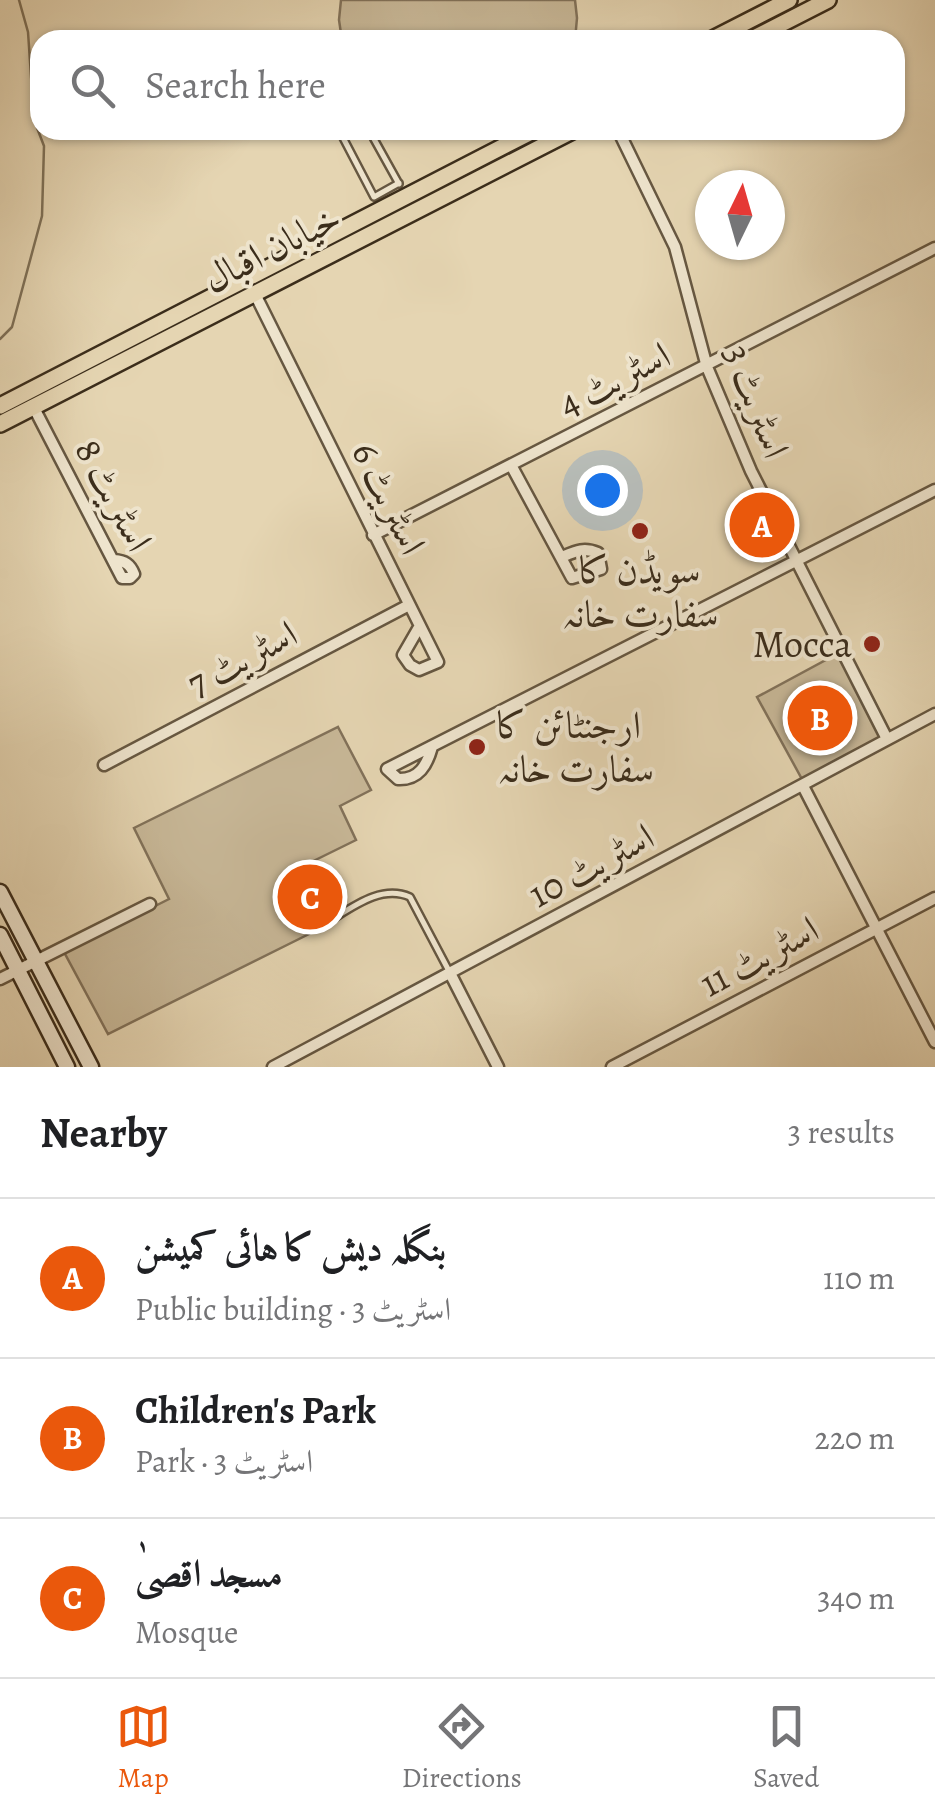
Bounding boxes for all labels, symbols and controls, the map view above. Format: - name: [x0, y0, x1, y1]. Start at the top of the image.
- search box: [30, 30, 905, 140]
- icon: search: [65, 58, 120, 113]
- text: Search here: [145, 59, 326, 111]
- north arrow: [695, 170, 785, 260]
- street label: خیابان اقبال: [194, 191, 350, 305]
- street label: اسٹریٹ 4: [549, 329, 679, 429]
- street label: اسٹریٹ 3: [712, 337, 802, 465]
- street label: اسٹریٹ 8: [63, 430, 165, 560]
- street label: اسٹریٹ 6: [339, 433, 439, 563]
- your location: [577, 465, 628, 516]
- pin: A: [730, 488, 794, 562]
- marker: سویڈن کا سفارت خانہ: [629, 520, 651, 542]
- place label: سویڈن کا سفارت خانہ: [562, 544, 718, 640]
- street label: اسٹریٹ 7: [178, 607, 306, 709]
- place label: Mocca: [753, 618, 852, 670]
- marker: Mocca: [861, 633, 883, 655]
- pin: B: [788, 680, 852, 756]
- place label: ارجنٹائن کا سفارت خانہ: [497, 699, 654, 795]
- marker: ارجنٹائن کا سفارت خانہ: [466, 736, 488, 758]
- street label: اسٹریٹ 10: [519, 810, 663, 920]
- pin: C: [278, 860, 342, 934]
- street label: اسٹریٹ 11: [690, 903, 828, 1009]
- text: Nearby: [40, 1104, 167, 1161]
- text: 3 results: [788, 1110, 895, 1154]
- text: بنگلہ دیش کا ہائی کمیشن: [135, 1221, 447, 1273]
- text: A: [62, 1256, 83, 1300]
- text: 110 m: [823, 1256, 895, 1300]
- text: Public building · اسٹریٹ 3: [135, 1287, 451, 1331]
- text: Children's Park: [135, 1384, 376, 1436]
- text: B: [62, 1416, 83, 1460]
- text: 220 m: [815, 1416, 895, 1460]
- text: Park · اسٹریٹ 3: [135, 1439, 313, 1483]
- text: مسجد اقصیٰ: [135, 1547, 283, 1599]
- text: C: [63, 1576, 82, 1620]
- text: 340 m: [817, 1576, 895, 1620]
- text: Mosque: [135, 1610, 238, 1654]
- tab: Map: [116, 1699, 171, 1797]
- tab: Directions: [402, 1699, 522, 1797]
- tab: Saved: [753, 1699, 819, 1797]

